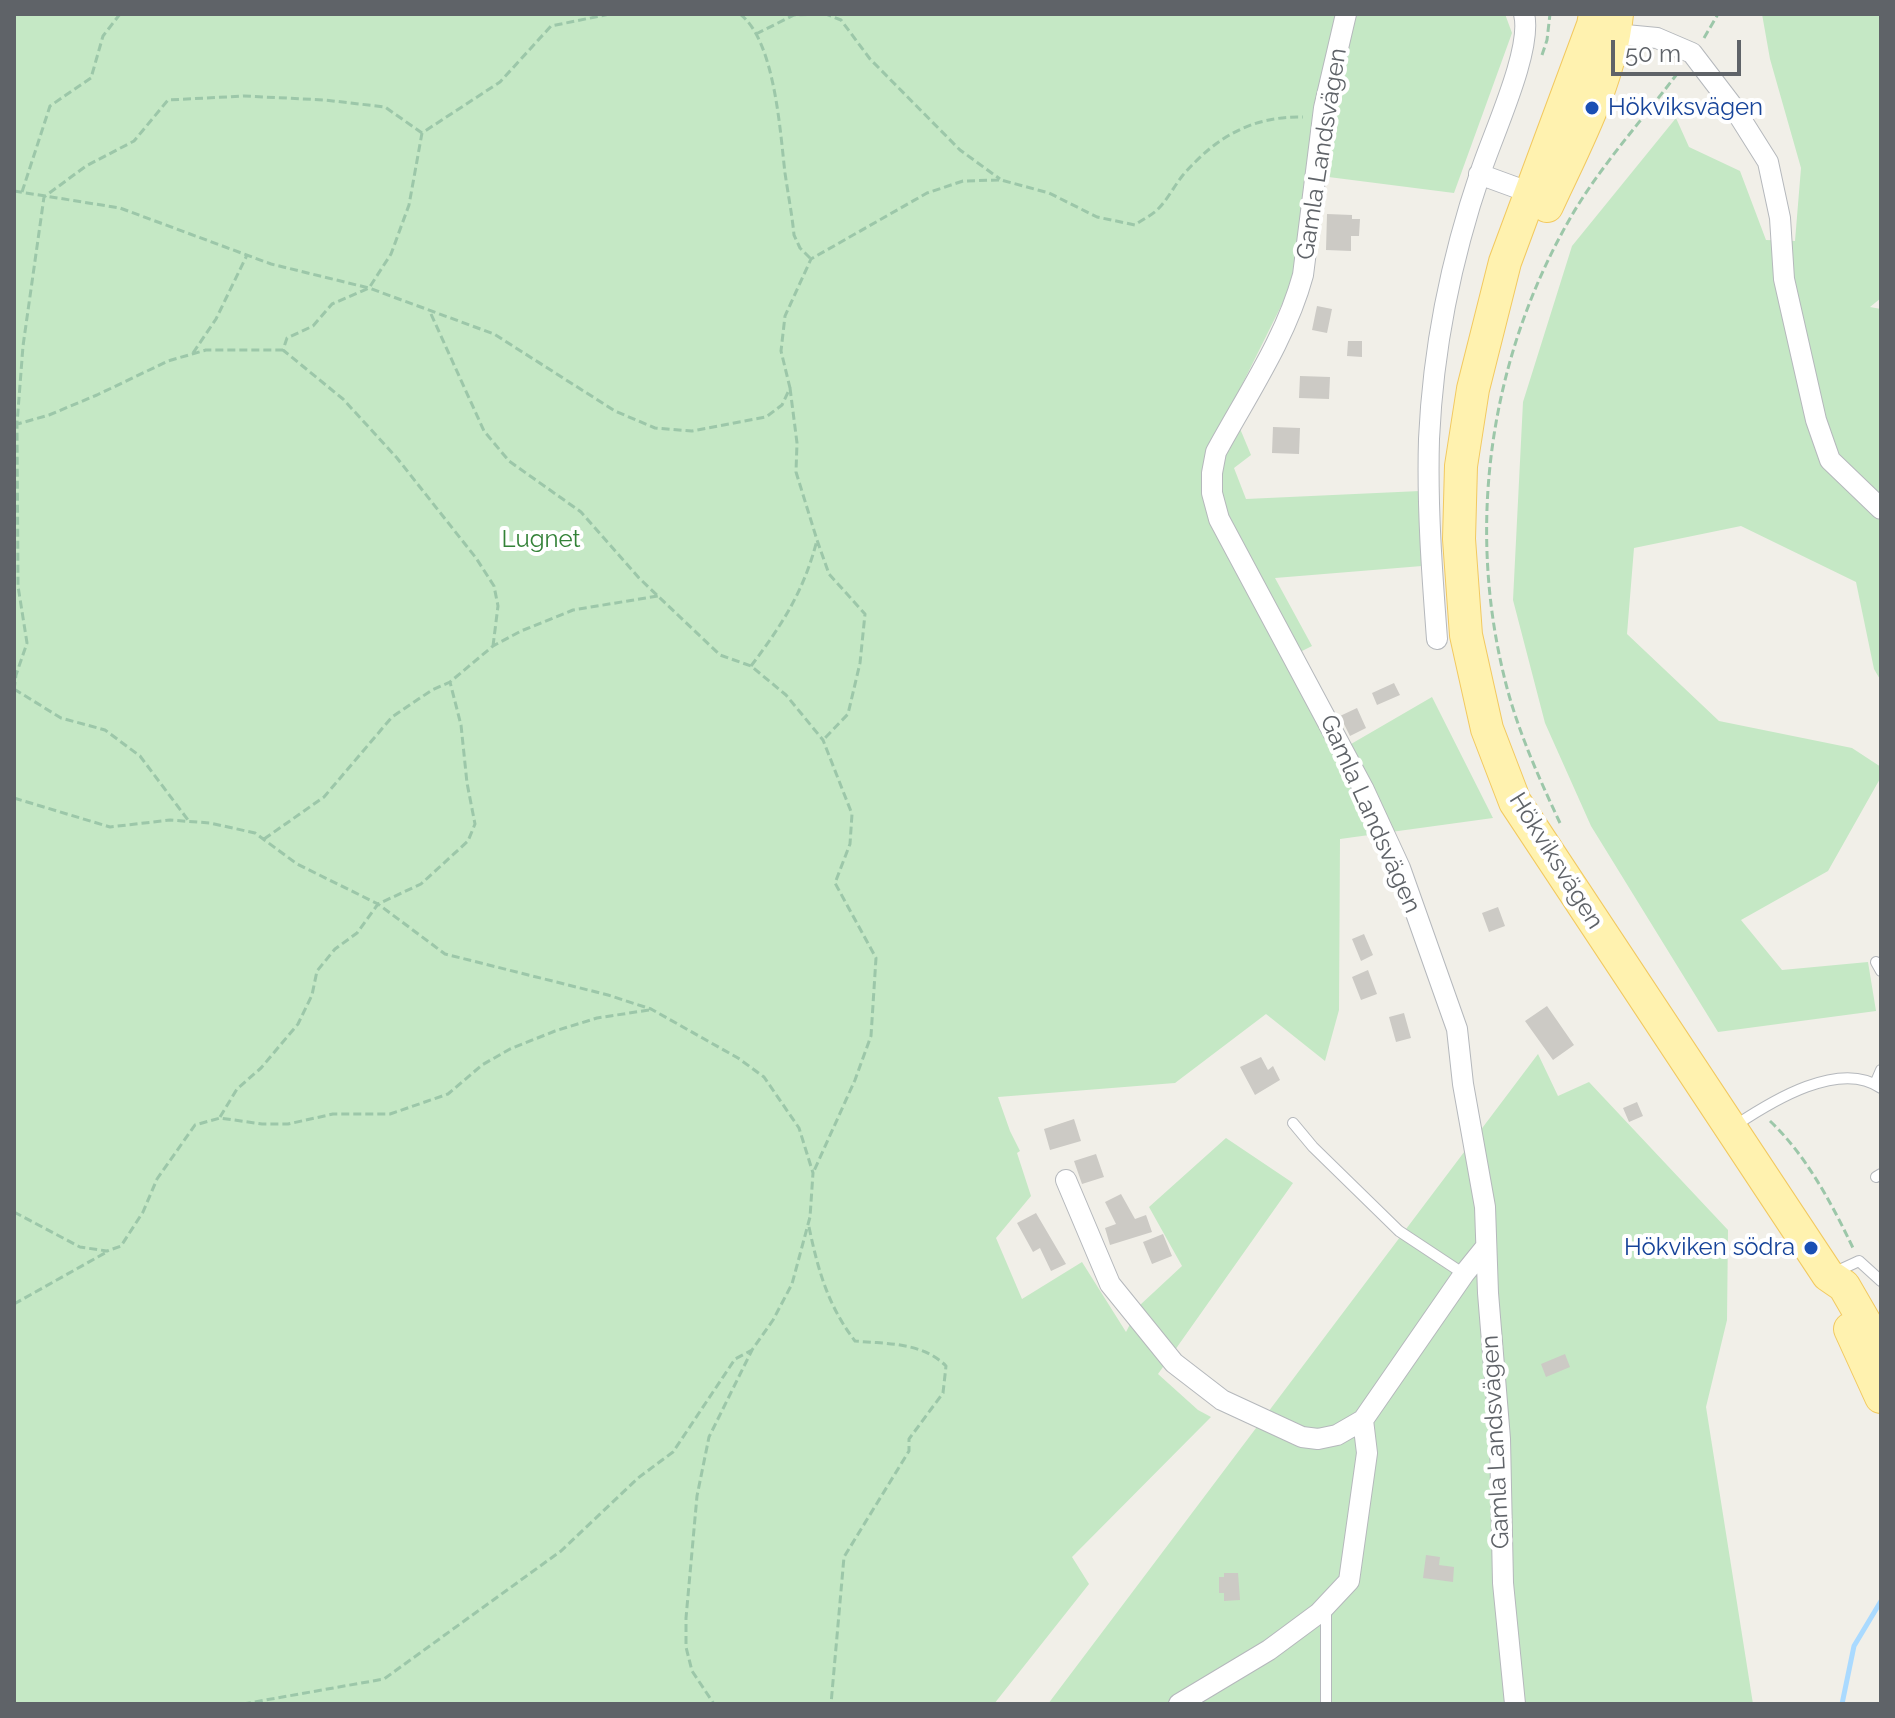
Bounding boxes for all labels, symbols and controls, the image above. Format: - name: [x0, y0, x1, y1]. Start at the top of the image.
- scale bar: [1615, 24, 1745, 74]
- text: 50 m: [1625, 39, 1681, 68]
- street label: Gamla Landsvägen: [1291, 46, 1353, 262]
- place label: Hökviksvägen: [1608, 94, 1763, 122]
- marker: Hökviksvägen: [1583, 99, 1601, 117]
- park label: Lugnet: [501, 526, 581, 554]
- street label: Gamla Landsvägen: [1313, 710, 1427, 918]
- street label: Hökviksvägen: [1503, 788, 1609, 934]
- place label: Hökviken södra: [1624, 1234, 1795, 1262]
- marker: Hökviken södra: [1802, 1239, 1820, 1257]
- street label: Gamla Landsvägen: [1476, 1334, 1516, 1550]

